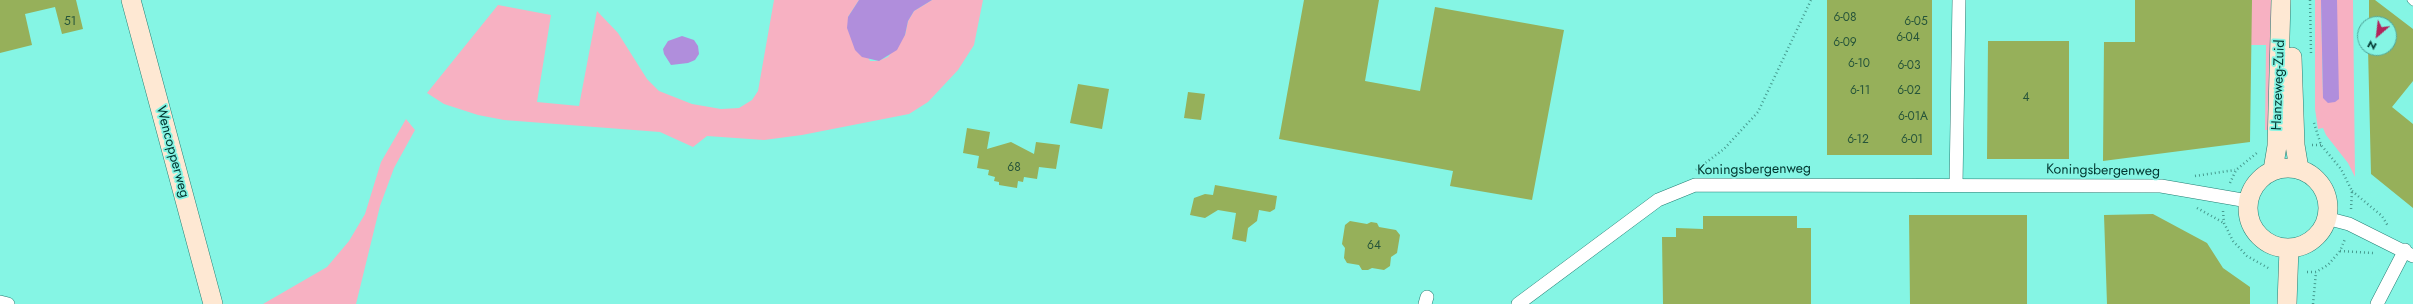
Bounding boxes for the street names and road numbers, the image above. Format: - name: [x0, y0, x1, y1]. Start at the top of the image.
- street label: Hanzeweg-Zuid: [2269, 39, 2289, 131]
- street label: Wencopperweg: [152, 104, 192, 200]
- street label: Koningsbergenweg: [1697, 161, 1811, 179]
- street label: Koningsbergenweg: [2046, 162, 2160, 180]

